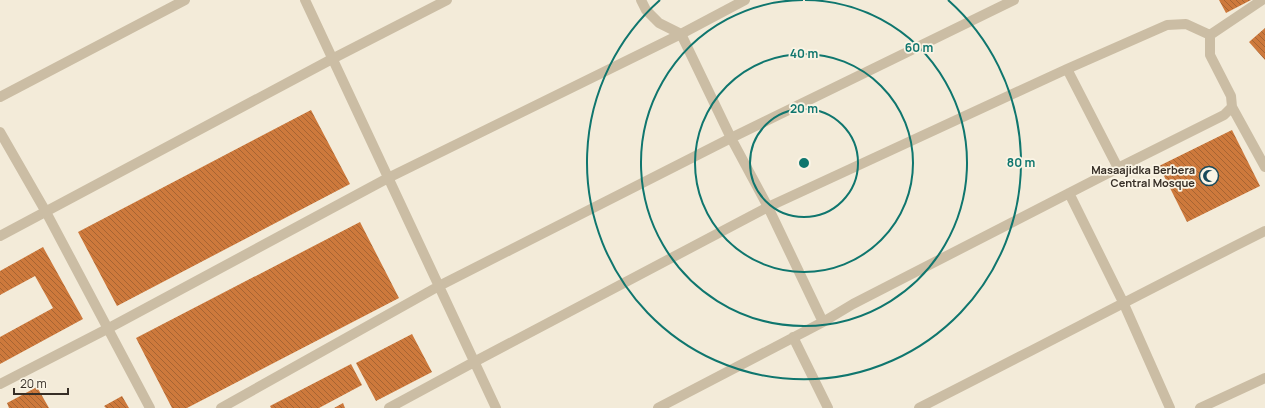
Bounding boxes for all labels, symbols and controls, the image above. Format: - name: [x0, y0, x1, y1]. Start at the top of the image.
- text: 60 m: [905, 39, 933, 56]
- text: 40 m: [790, 45, 818, 62]
- text: 20 m: [790, 100, 818, 117]
- text: 80 m: [1007, 154, 1035, 171]
- centre of rings: [797, 156, 811, 170]
- place label: Masaajidka Berbera Central Mosque: [1091, 162, 1195, 190]
- mosque icon: Masaajidka Berbera Central Mosque: [1198, 165, 1220, 187]
- scale bar: [14, 370, 68, 396]
- text: 20 m: [20, 375, 47, 392]

